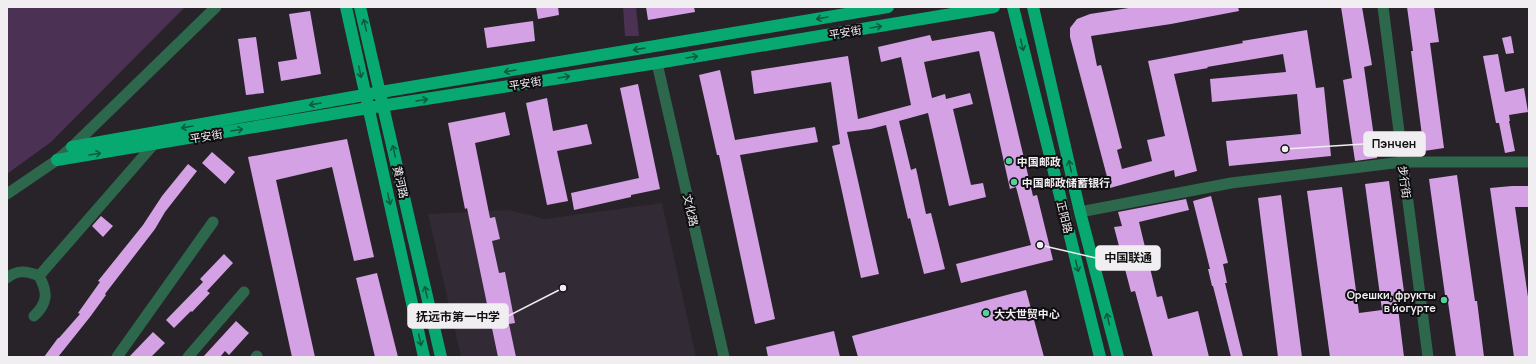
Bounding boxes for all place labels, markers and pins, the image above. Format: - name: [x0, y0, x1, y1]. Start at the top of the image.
- callout: Пэнчен: [1364, 132, 1425, 156]
- place label: 中国邮政: [1017, 154, 1061, 169]
- marker: 中国邮政: [1004, 156, 1014, 166]
- place label: 中国邮政储蓄银行: [1022, 175, 1110, 190]
- marker: 中国邮政储蓄银行: [1009, 177, 1019, 187]
- callout: 中国联通: [1096, 246, 1160, 270]
- place label: Орешки, фрукты в йогурте: [1347, 287, 1436, 315]
- marker: Орешки, фрукты в йогурте: [1439, 295, 1449, 305]
- callout: 抚远市第一中学: [408, 304, 508, 328]
- place label: 大大世贸中心: [994, 306, 1060, 321]
- marker: 大大世贸中心: [981, 308, 991, 318]

